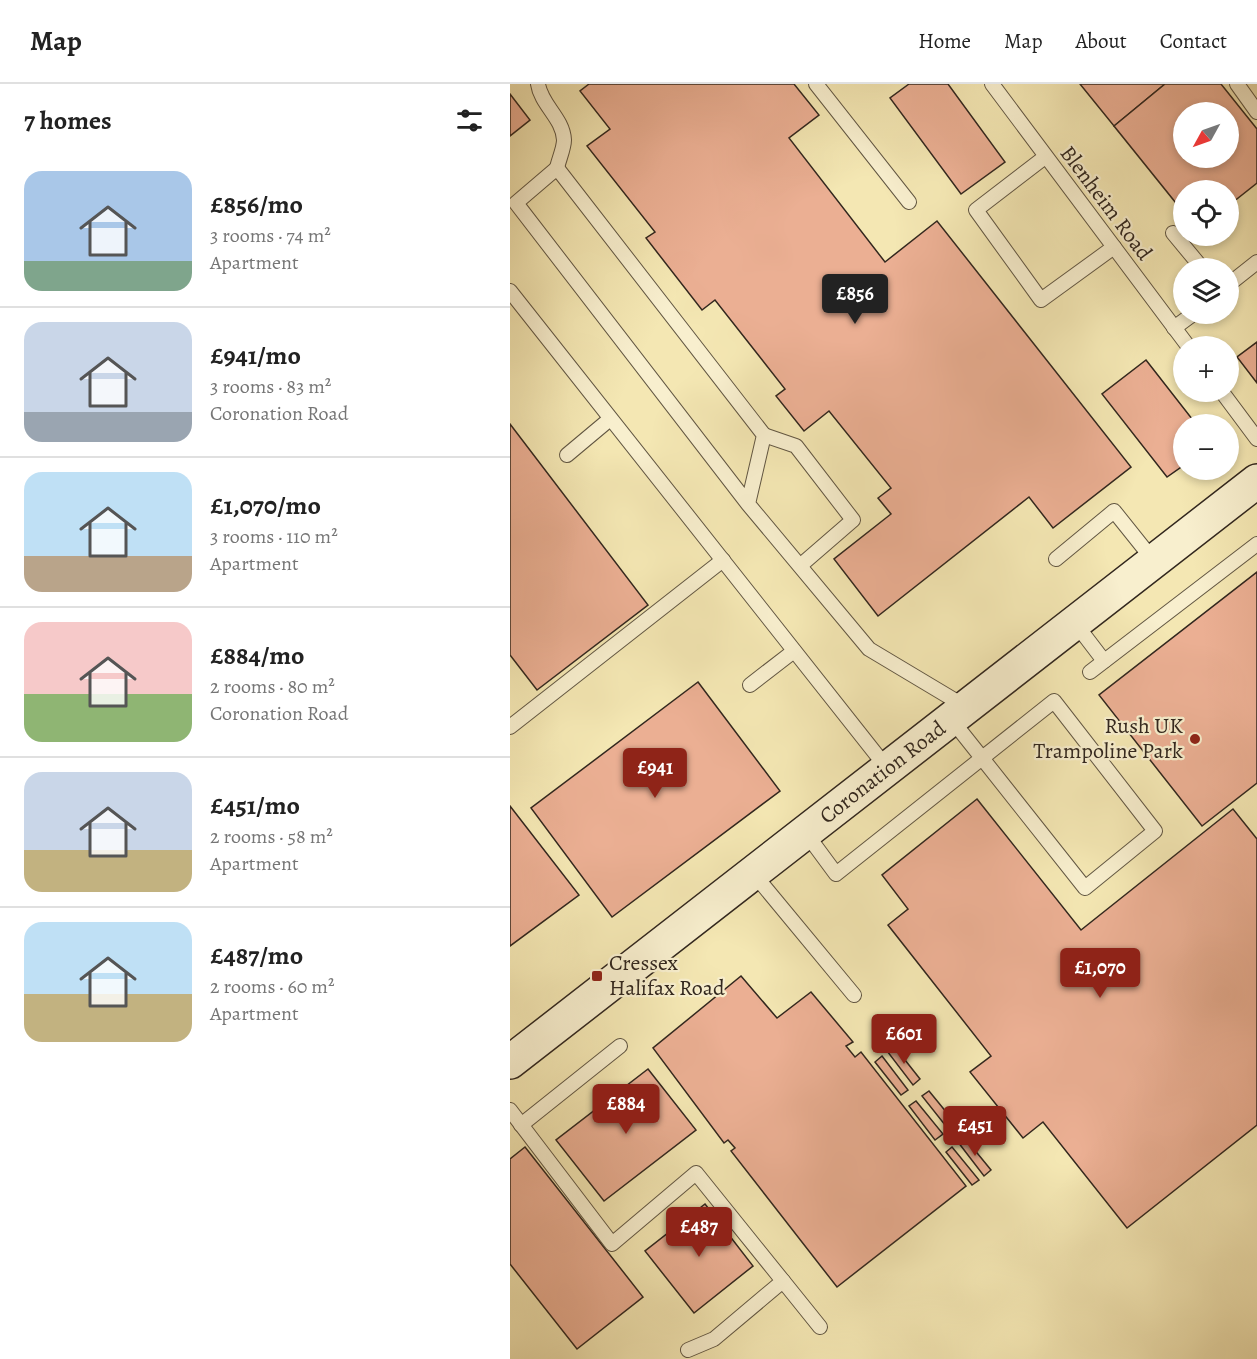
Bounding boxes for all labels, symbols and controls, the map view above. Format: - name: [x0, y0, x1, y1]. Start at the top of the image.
- text: Map: [30, 22, 82, 60]
- text: Home: [918, 27, 971, 55]
- text: Map: [1004, 27, 1042, 55]
- text: About: [1075, 27, 1127, 55]
- text: Contact: [1160, 27, 1227, 55]
- north arrow: [1173, 102, 1239, 168]
- map controls: [1173, 102, 1239, 480]
- text: 7 homes: [24, 103, 112, 138]
- icon: filters: [453, 104, 486, 137]
- street label: Blenheim Road: [1053, 139, 1159, 267]
- button: locate: [1173, 180, 1239, 246]
- text: £856/mo: [210, 187, 303, 222]
- icon: home: [72, 195, 144, 267]
- text: 3 rooms · 74 m²: [210, 222, 331, 249]
- text: Apartment: [210, 249, 299, 276]
- button: layers: [1173, 258, 1239, 324]
- pin: £856: [819, 274, 891, 325]
- text: £856: [836, 280, 874, 307]
- button: +: [1173, 336, 1239, 402]
- text: £941/mo: [210, 338, 301, 373]
- icon: home: [72, 346, 144, 418]
- text: 3 rooms · 83 m²: [210, 373, 331, 400]
- text: Coronation Road: [210, 400, 349, 427]
- button: −: [1173, 414, 1239, 480]
- text: £1,070/mo: [210, 488, 321, 523]
- icon: home: [72, 496, 144, 568]
- text: 3 rooms · 110 m²: [210, 523, 338, 550]
- text: Apartment: [210, 550, 299, 577]
- text: £884/mo: [210, 638, 304, 673]
- icon: home: [72, 646, 144, 718]
- text: 2 rooms · 80 m²: [210, 673, 335, 700]
- text: Coronation Road: [210, 700, 349, 727]
- place label: Rush UK Trampoline Park: [1033, 711, 1183, 766]
- street label: Coronation Road: [813, 713, 952, 831]
- marker: Rush UK Trampoline Park: [1188, 732, 1202, 746]
- pin: £941: [619, 748, 691, 799]
- text: £941: [637, 754, 673, 781]
- text: £451/mo: [210, 788, 300, 823]
- icon: home: [72, 796, 144, 868]
- text: 2 rooms · 58 m²: [210, 823, 333, 850]
- text: Apartment: [210, 850, 299, 877]
- text: £487/mo: [210, 938, 303, 973]
- icon: home: [72, 946, 144, 1018]
- place label: Cressex Halifax Road: [609, 948, 725, 1003]
- pin: £1,070: [1051, 948, 1149, 999]
- text: £1,070: [1074, 954, 1126, 981]
- marker: Cressex Halifax Road: [590, 969, 604, 983]
- text: 2 rooms · 60 m²: [210, 973, 334, 1000]
- text: Apartment: [210, 1000, 299, 1027]
- pin: £601: [868, 1014, 940, 1065]
- text: £601: [886, 1020, 922, 1047]
- pin: £884: [590, 1084, 662, 1135]
- text: £884: [607, 1090, 645, 1117]
- pin: £451: [939, 1106, 1011, 1157]
- text: £451: [957, 1112, 993, 1139]
- pin: £487: [663, 1207, 735, 1258]
- text: £487: [680, 1213, 718, 1240]

